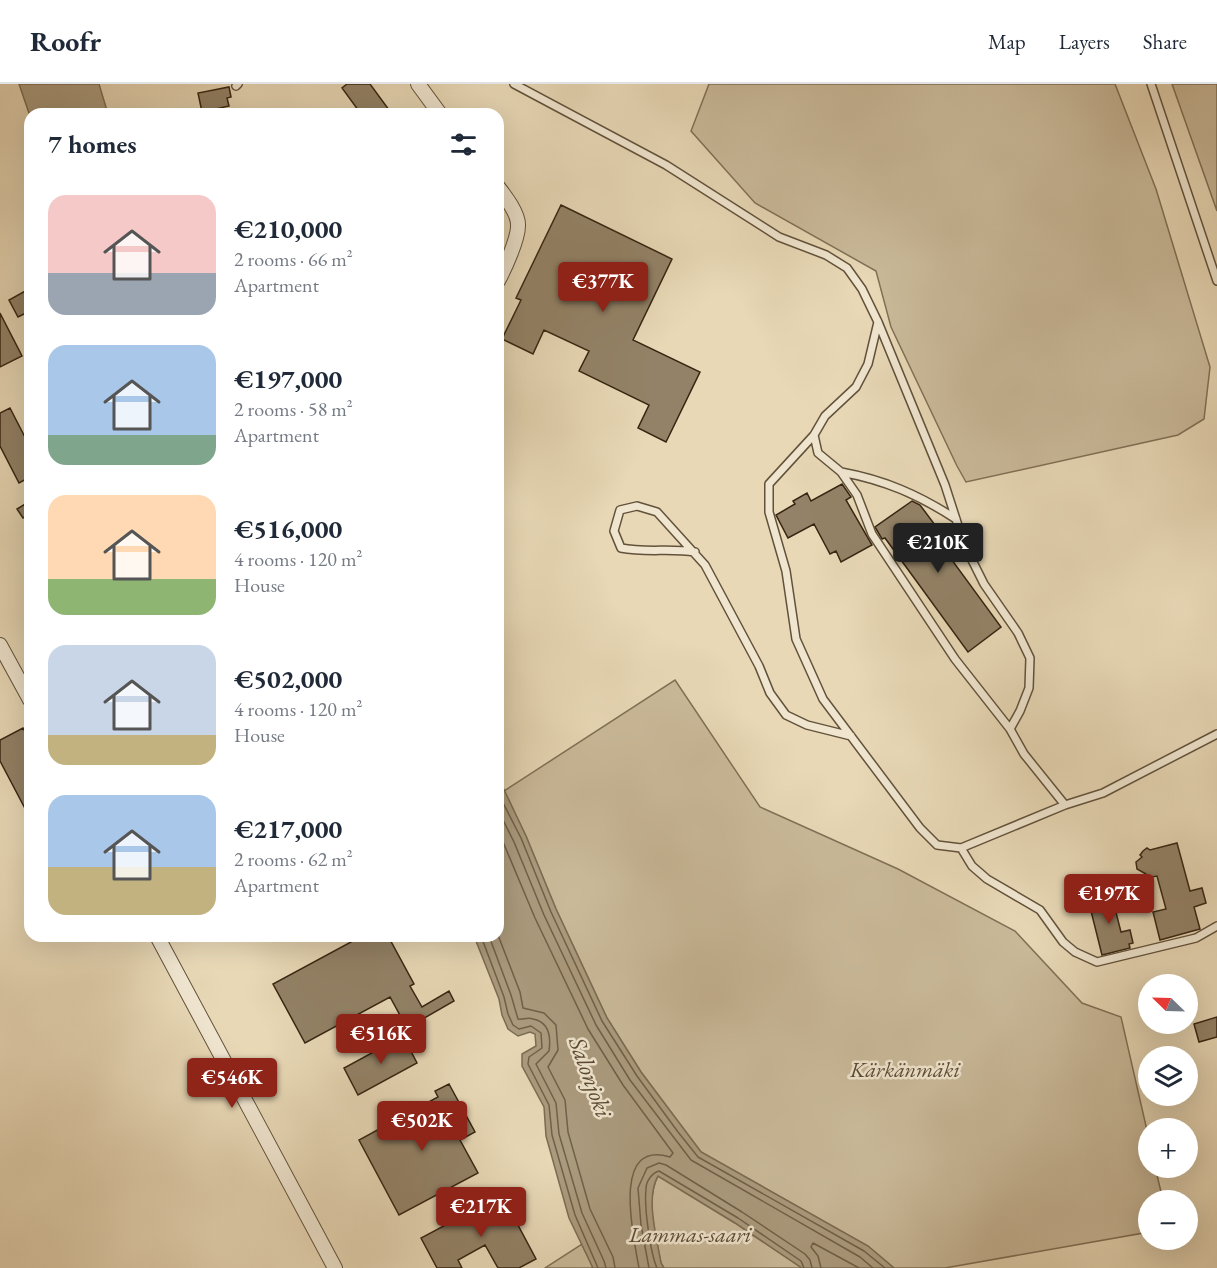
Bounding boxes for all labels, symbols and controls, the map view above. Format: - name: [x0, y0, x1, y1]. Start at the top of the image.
- text: Roofr: [30, 23, 101, 59]
- text: Map: [988, 28, 1026, 55]
- text: Layers: [1059, 28, 1110, 55]
- text: Share: [1143, 28, 1187, 55]
- text: 7 homes: [48, 127, 137, 161]
- icon: filters: [447, 128, 480, 161]
- text: €210,000: [234, 212, 342, 246]
- icon: home: [96, 219, 168, 291]
- text: 2 rooms · 66 m²: [234, 246, 353, 272]
- pin: €377K: [561, 262, 645, 313]
- text: €377K: [572, 268, 634, 294]
- text: Apartment: [234, 272, 319, 298]
- text: €197,000: [234, 362, 342, 396]
- icon: home: [96, 369, 168, 441]
- text: 2 rooms · 58 m²: [234, 396, 353, 422]
- text: Apartment: [234, 422, 319, 448]
- text: €516,000: [234, 512, 342, 546]
- icon: home: [96, 519, 168, 591]
- pin: €210K: [896, 523, 980, 574]
- text: €210K: [907, 529, 969, 555]
- text: 4 rooms · 120 m²: [234, 546, 362, 572]
- text: House: [234, 572, 285, 598]
- text: €502,000: [234, 662, 342, 696]
- icon: home: [96, 669, 168, 741]
- text: 4 rooms · 120 m²: [234, 696, 362, 722]
- text: House: [234, 722, 285, 748]
- text: €217,000: [234, 812, 342, 846]
- icon: home: [96, 819, 168, 891]
- text: 2 rooms · 62 m²: [234, 846, 353, 872]
- text: Apartment: [234, 872, 319, 898]
- pin: €197K: [1067, 874, 1151, 925]
- text: €197K: [1078, 880, 1140, 906]
- north arrow: [1138, 974, 1198, 1034]
- map controls: [1138, 974, 1198, 1250]
- pin: €516K: [339, 1014, 423, 1065]
- text: €516K: [350, 1020, 412, 1046]
- water label: Salonjoki: [562, 1032, 620, 1122]
- button: layers: [1138, 1046, 1198, 1106]
- park label: Kärkänmäki: [849, 1055, 961, 1084]
- pin: €546K: [190, 1058, 274, 1109]
- text: €546K: [201, 1064, 263, 1090]
- pin: €502K: [380, 1101, 464, 1152]
- text: €502K: [391, 1107, 453, 1133]
- button: +: [1138, 1118, 1198, 1178]
- pin: €217K: [439, 1187, 523, 1238]
- button: −: [1138, 1190, 1198, 1250]
- text: €217K: [450, 1193, 512, 1219]
- park label: Lammas-saari: [628, 1220, 753, 1249]

